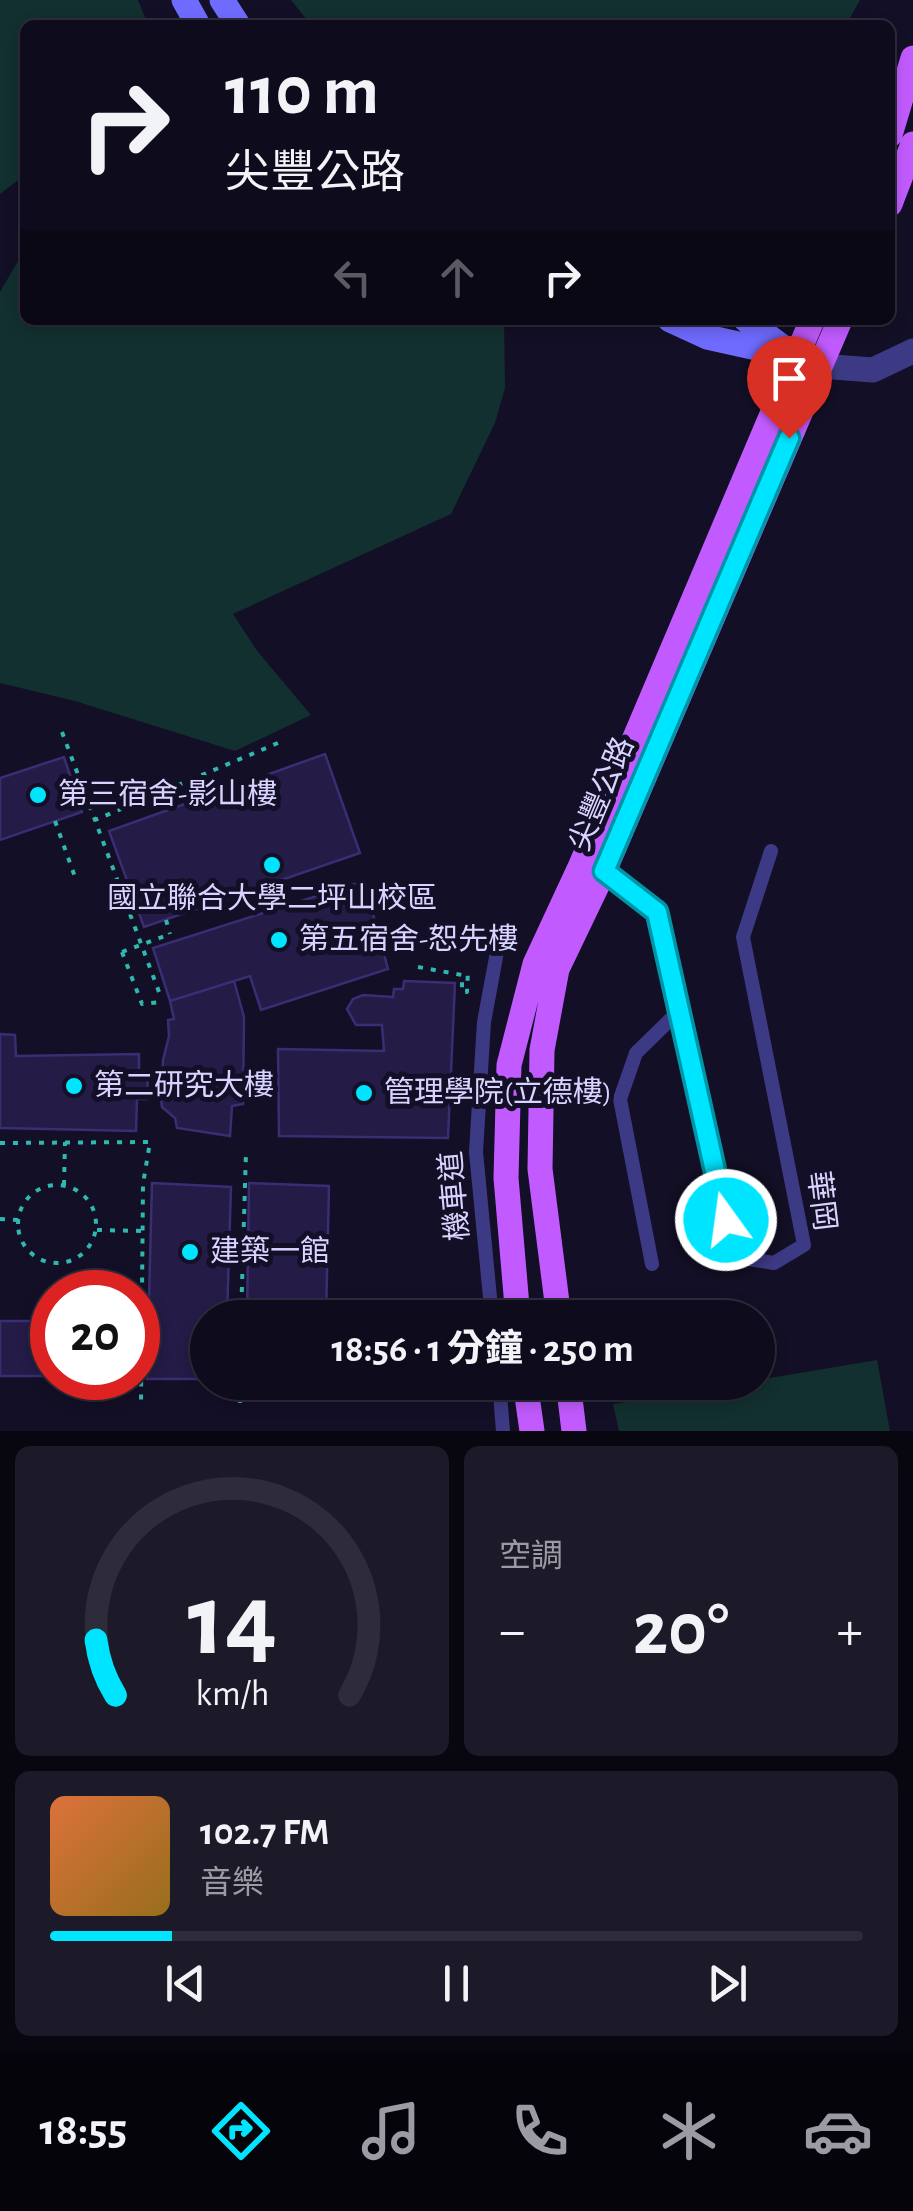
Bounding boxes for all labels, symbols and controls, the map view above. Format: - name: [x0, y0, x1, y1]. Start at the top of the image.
- text: 110 m: [225, 57, 379, 127]
- icon: right: [60, 60, 190, 190]
- text: 尖豐公路: [225, 151, 405, 196]
- icon: left: [325, 250, 380, 305]
- icon: ahead: [430, 250, 485, 305]
- icon: right: [535, 250, 590, 305]
- pin: [747, 336, 832, 439]
- icon: arrive: [762, 351, 817, 406]
- street label: 尖豐公路: [563, 732, 639, 855]
- place label: 第三宿舍-影山樓: [58, 778, 277, 810]
- marker: 第三宿舍-影山樓: [27, 784, 49, 806]
- marker: 國立聯合大學二坪山校區: [261, 854, 283, 876]
- place label: 國立聯合大學二坪山校區: [107, 882, 437, 914]
- place label: 第五宿舍-恕先樓: [299, 923, 518, 955]
- marker: 第五宿舍-恕先樓: [268, 929, 290, 951]
- place label: 第二研究大樓: [94, 1069, 274, 1101]
- marker: 第二研究大樓: [63, 1075, 85, 1097]
- place label: 管理學院(立德樓): [384, 1076, 612, 1108]
- marker: 管理學院(立德樓): [353, 1082, 375, 1104]
- street label: 機車道: [434, 1150, 474, 1242]
- position arrow: [674, 1168, 778, 1272]
- street label: 華岡: [802, 1169, 842, 1233]
- place label: 建築一館: [210, 1235, 330, 1267]
- marker: 建築一館: [179, 1241, 201, 1263]
- speed limit sign: 20: [30, 1270, 160, 1400]
- text: 18:56 · 1 分鐘 · 250 m: [331, 1331, 634, 1369]
- text: 空調: [499, 1540, 563, 1572]
- text: 14: [187, 1570, 277, 1674]
- text: 20°: [633, 1593, 729, 1668]
- text: −: [499, 1604, 525, 1659]
- text: +: [837, 1604, 863, 1659]
- text: km/h: [195, 1676, 269, 1712]
- text: 102.7 FM: [200, 1814, 329, 1852]
- text: 音樂: [200, 1867, 264, 1899]
- icon: previous: [158, 1956, 213, 2011]
- icon: pause: [429, 1956, 484, 2011]
- icon: next: [700, 1956, 755, 2011]
- icon: directions: [206, 2096, 276, 2166]
- icon: music: [356, 2096, 426, 2166]
- icon: phone: [505, 2096, 575, 2166]
- icon: climate: [654, 2096, 724, 2166]
- icon: car: [803, 2096, 873, 2166]
- text: 18:55: [40, 2108, 127, 2153]

